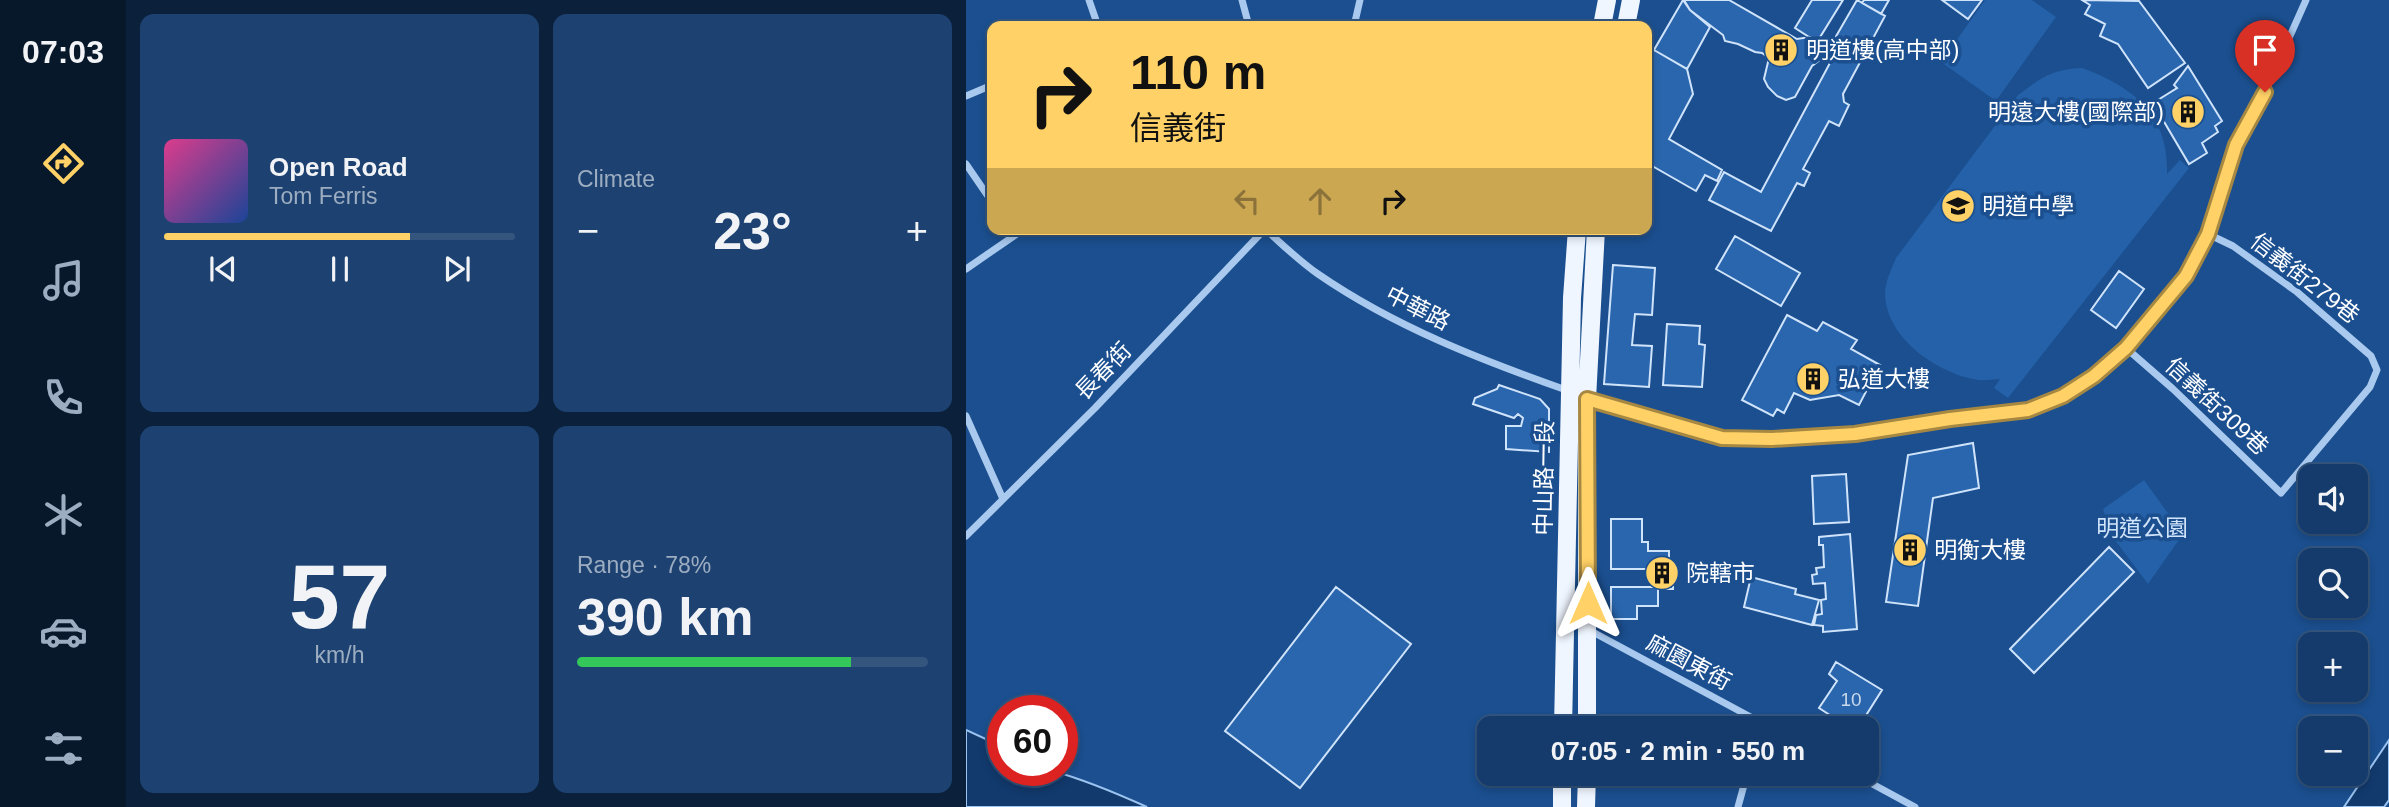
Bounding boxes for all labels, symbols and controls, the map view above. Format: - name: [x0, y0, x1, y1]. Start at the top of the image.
- pin: [2235, 20, 2295, 92]
- building icon: 明道樓(高中部): [1762, 31, 1800, 69]
- icon: arrive: [2246, 31, 2284, 69]
- text: 07:03: [22, 34, 104, 70]
- place label: 明道樓(高中部): [1806, 37, 1959, 63]
- text: 110 m: [1130, 45, 1266, 99]
- icon: right: [1015, 49, 1106, 140]
- building icon: 明遠大樓(國際部): [2169, 93, 2207, 131]
- place label: 明遠大樓(國際部): [1988, 99, 2164, 125]
- text: 信義街: [1130, 110, 1226, 146]
- icon: directions: [39, 139, 88, 188]
- text: Open Road: [269, 152, 408, 182]
- text: Climate: [577, 166, 655, 192]
- icon: left: [1228, 182, 1266, 220]
- icon: ahead: [1301, 182, 1339, 220]
- icon: right: [1374, 182, 1412, 220]
- text: Tom Ferris: [269, 183, 378, 209]
- school or university icon: 明道中學: [1939, 187, 1977, 225]
- place label: 明道中學: [1982, 193, 2074, 219]
- text: 23°: [713, 202, 792, 260]
- text: −: [577, 210, 599, 252]
- text: +: [906, 210, 928, 252]
- street label: 信義街279巷: [2246, 228, 2364, 328]
- icon: previous: [204, 250, 242, 288]
- icon: pause: [321, 250, 359, 288]
- icon: next: [438, 250, 476, 288]
- icon: music: [39, 256, 88, 305]
- street label: 中華路: [1381, 281, 1455, 335]
- street label: 長春街: [1070, 337, 1136, 405]
- street label: 信義街309巷: [2160, 352, 2274, 460]
- building icon: 弘道大樓: [1794, 360, 1832, 398]
- place label: 弘道大樓: [1838, 366, 1930, 392]
- icon: phone: [39, 373, 88, 422]
- street label: 中山路一段: [1530, 420, 1558, 536]
- map controls: [2298, 464, 2368, 786]
- button: sound: [2298, 464, 2368, 534]
- icon: climate: [39, 490, 88, 539]
- park label: 明道公園: [2096, 515, 2188, 541]
- building icon: 明衡大樓: [1891, 531, 1929, 569]
- place label: 明衡大樓: [1934, 537, 2026, 563]
- text: 57: [289, 546, 390, 647]
- button: search: [2298, 548, 2368, 618]
- text: Range · 78%: [577, 552, 711, 578]
- building icon: 院轄市: [1643, 554, 1681, 592]
- place label: 院轄市: [1686, 560, 1755, 586]
- position arrow: [1551, 566, 1625, 640]
- text: 390 km: [577, 588, 753, 646]
- icon: car: [39, 607, 88, 656]
- street label: 麻園東街: [1642, 629, 1736, 695]
- button: +: [2298, 632, 2368, 702]
- text: km/h: [315, 642, 364, 668]
- house number: 10: [1840, 689, 1862, 710]
- speed limit sign: 60: [987, 695, 1078, 786]
- button: −: [2298, 716, 2368, 786]
- icon: filters: [39, 724, 88, 773]
- text: 07:05 · 2 min · 550 m: [1551, 736, 1805, 766]

